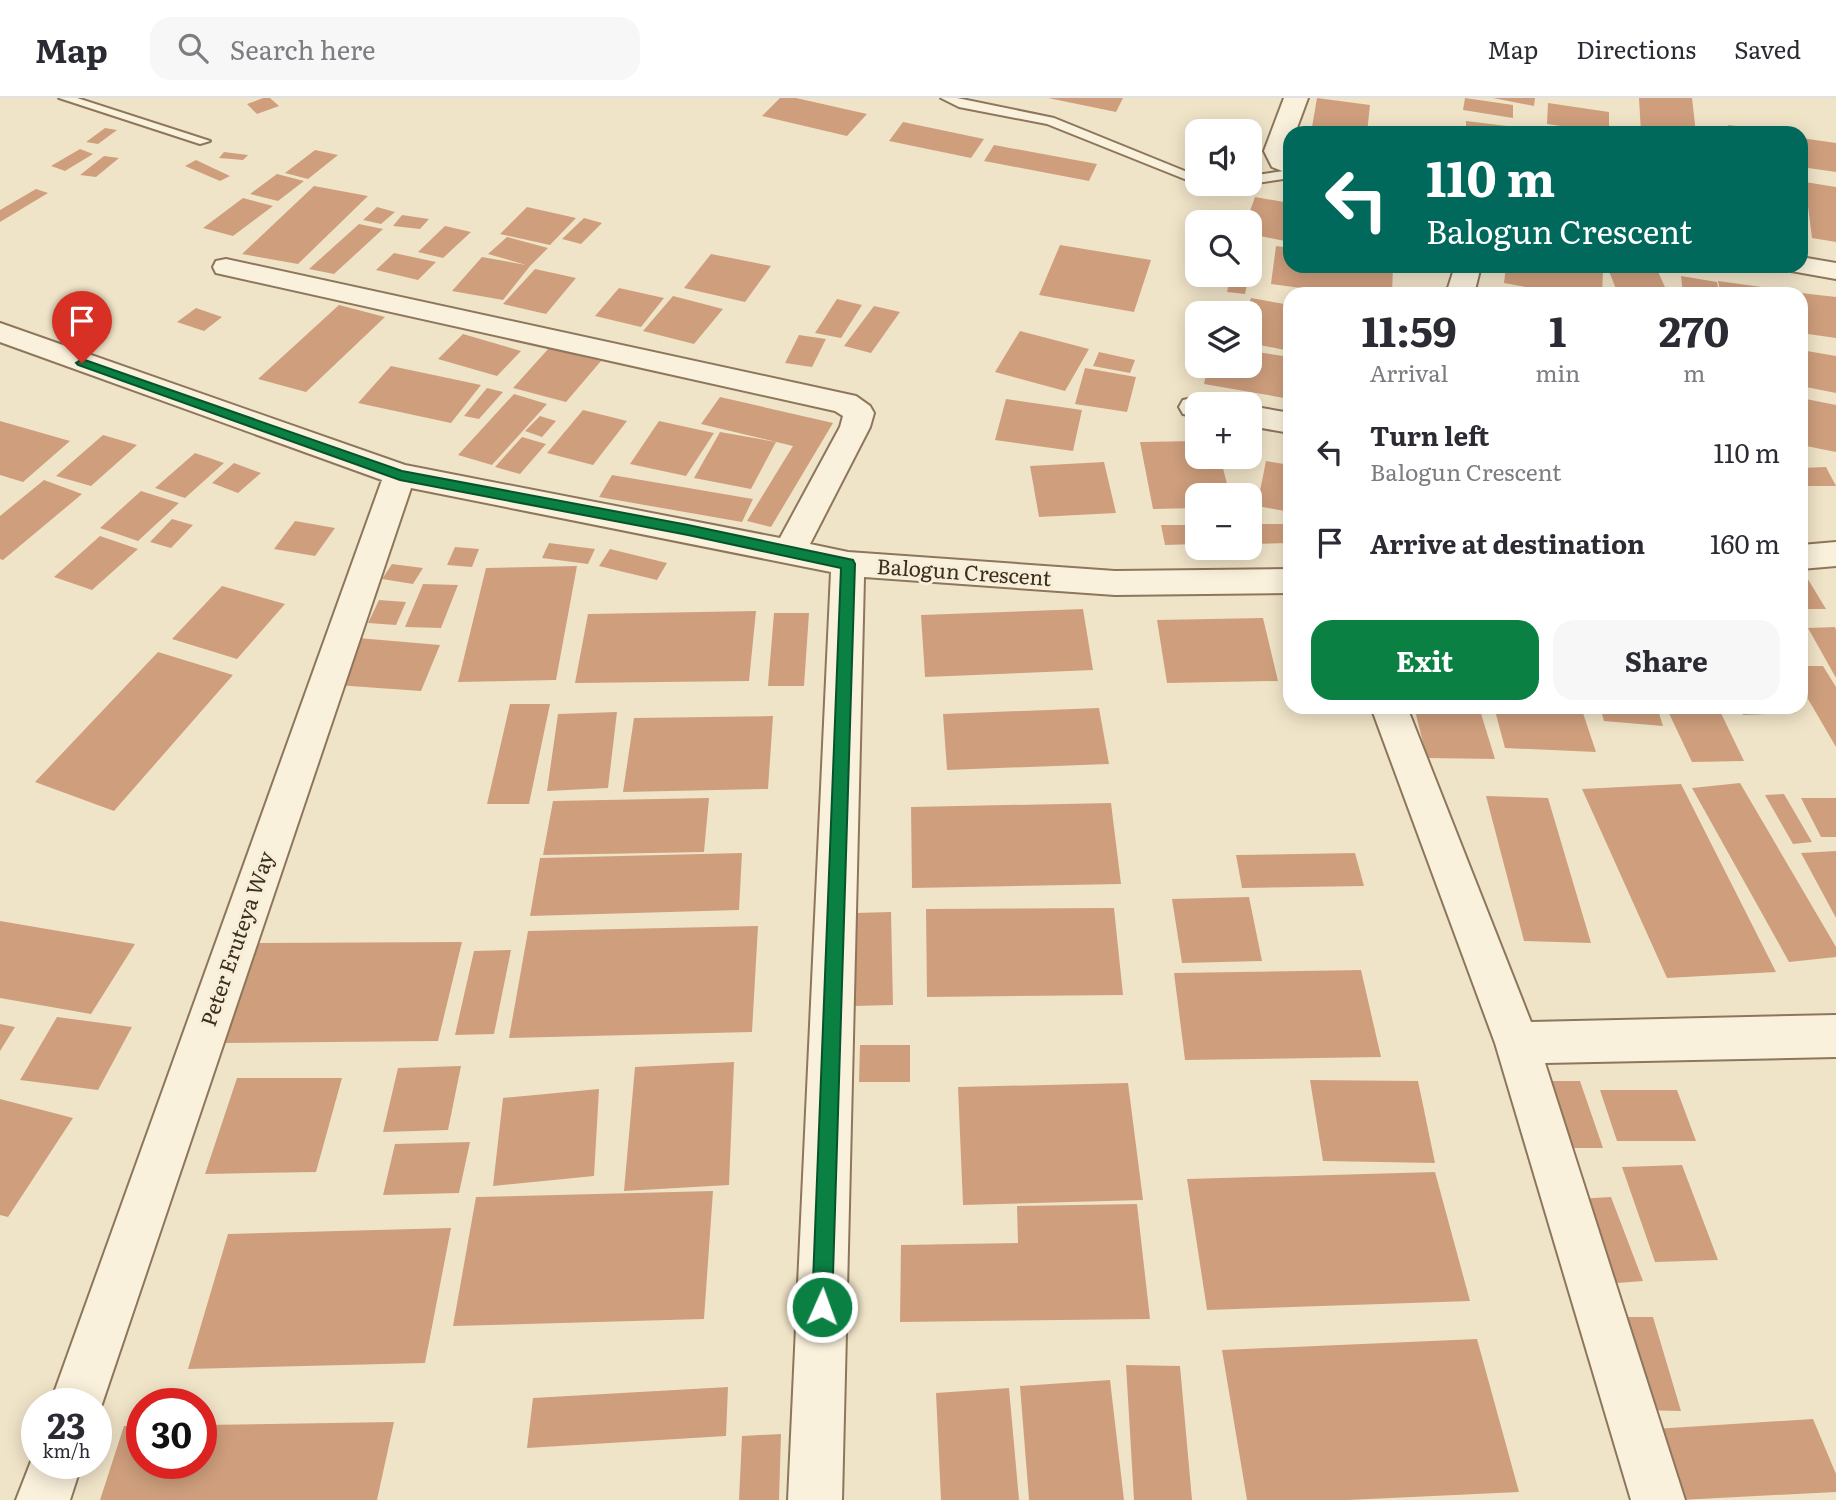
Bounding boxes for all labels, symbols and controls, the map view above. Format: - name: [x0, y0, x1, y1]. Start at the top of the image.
- search box: [150, 17, 640, 80]
- text: Map: [35, 24, 108, 73]
- icon: search: [174, 29, 212, 67]
- text: Search here: [230, 29, 376, 68]
- text: Map: [1487, 31, 1538, 66]
- text: Directions: [1576, 31, 1696, 66]
- text: Saved: [1734, 31, 1801, 66]
- map controls: [1185, 119, 1262, 560]
- button: sound: [1185, 119, 1262, 196]
- text: 110 m: [1426, 139, 1555, 212]
- icon: left: [1311, 154, 1402, 245]
- text: Balogun Crescent: [1426, 206, 1692, 254]
- button: search: [1185, 210, 1262, 287]
- pin: [52, 291, 112, 363]
- text: 11:59: [1361, 298, 1457, 360]
- text: 1: [1549, 298, 1566, 360]
- text: 270: [1659, 298, 1730, 360]
- button: layers: [1185, 301, 1262, 378]
- icon: arrive: [63, 302, 101, 340]
- text: Arrival: [1370, 355, 1448, 389]
- text: min: [1535, 355, 1580, 389]
- text: m: [1683, 355, 1705, 389]
- button: +: [1185, 392, 1262, 469]
- text: Turn left: [1370, 415, 1489, 454]
- text: 110 m: [1713, 432, 1780, 471]
- icon: left: [1311, 433, 1349, 471]
- text: Balogun Crescent: [1370, 454, 1561, 488]
- button: −: [1185, 483, 1262, 560]
- text: Arrive at destination: [1370, 523, 1645, 562]
- text: 160 m: [1710, 523, 1780, 562]
- icon: arrive: [1311, 524, 1349, 562]
- street label: Balogun Crescent: [876, 549, 1053, 592]
- button: Exit: [1311, 620, 1539, 700]
- button: Share: [1553, 620, 1780, 700]
- street label: Peter Eruteya Way: [191, 846, 280, 1030]
- position arrow: [785, 1270, 859, 1344]
- speed limit sign: 30: [126, 1388, 217, 1479]
- text: 23: [47, 1398, 86, 1450]
- text: km/h: [43, 1437, 90, 1464]

